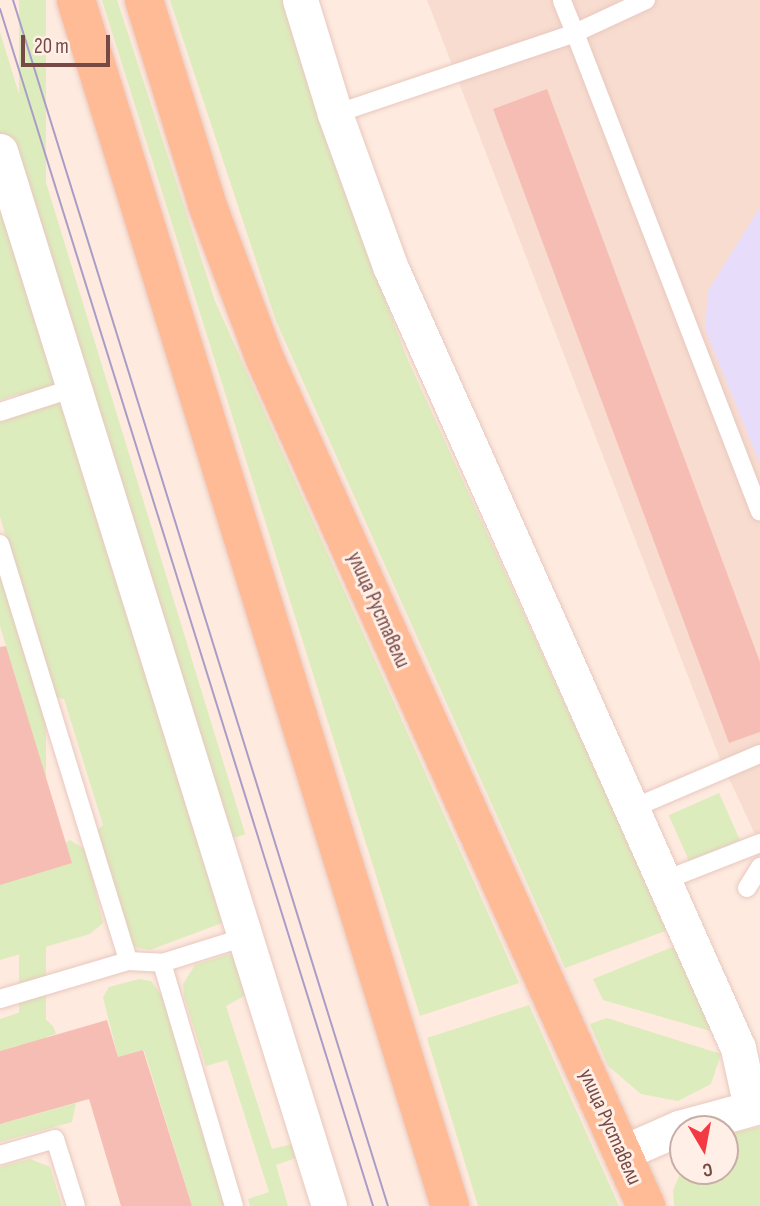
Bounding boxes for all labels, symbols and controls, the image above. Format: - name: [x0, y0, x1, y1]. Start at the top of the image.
- scale bar: [24, 21, 114, 65]
- text: 20 m: [34, 34, 69, 59]
- street label: улица Руставели: [341, 548, 415, 672]
- street label: улица Руставели: [573, 1065, 647, 1189]
- north arrow: [669, 1115, 739, 1185]
- text: С: [701, 1157, 714, 1181]

